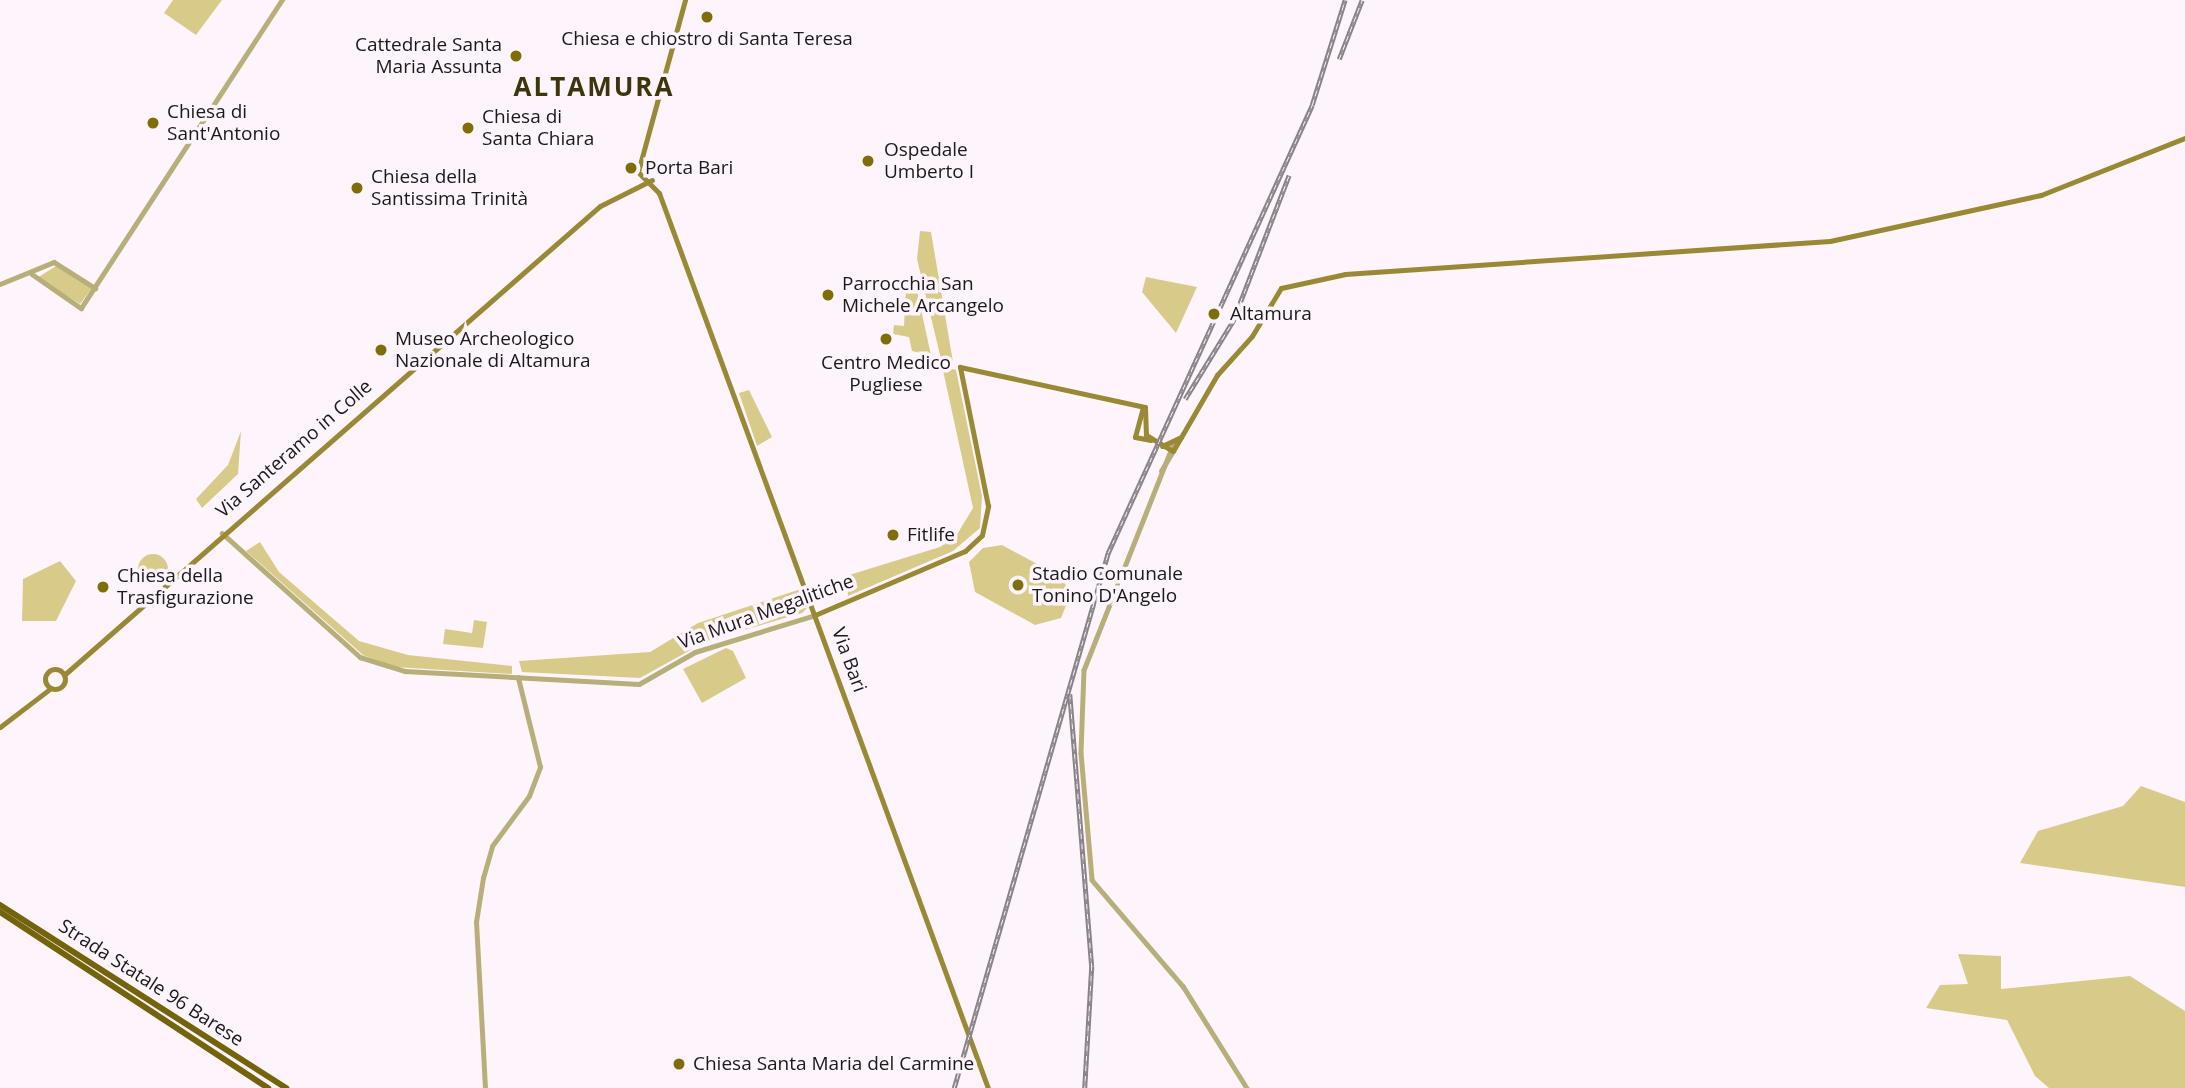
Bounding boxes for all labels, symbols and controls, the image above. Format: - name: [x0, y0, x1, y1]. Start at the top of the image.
- marker: Chiesa e chiostro di Santa Teresa: [699, 9, 715, 25]
- place label: Chiesa e chiostro di Santa Teresa: [561, 28, 853, 50]
- place label: Cattedrale Santa Maria Assunta: [355, 34, 502, 78]
- marker: Cattedrale Santa Maria Assunta: [508, 48, 524, 64]
- district label: ALTAMURA: [515, 71, 673, 103]
- place label: Chiesa di Sant'Antonio: [167, 101, 280, 145]
- place label: Chiesa di Santa Chiara: [482, 106, 594, 150]
- marker: Chiesa di Sant'Antonio: [145, 115, 161, 131]
- marker: Chiesa di Santa Chiara: [460, 120, 476, 136]
- place label: Ospedale Umberto I: [884, 139, 974, 183]
- marker: Ospedale Umberto I: [858, 151, 878, 171]
- place label: Porta Bari: [645, 157, 733, 179]
- marker: Porta Bari: [623, 160, 639, 176]
- place label: Chiesa della Santissima Trinità: [371, 166, 528, 210]
- marker: Chiesa della Santissima Trinità: [349, 180, 365, 196]
- place label: Parrocchia San Michele Arcangelo: [842, 273, 1004, 317]
- marker: Parrocchia San Michele Arcangelo: [820, 287, 836, 303]
- place label: Altamura: [1230, 303, 1312, 325]
- marker: Altamura: [1204, 304, 1224, 324]
- place label: Museo Archeologico Nazionale di Altamura: [395, 328, 591, 372]
- marker: Centro Medico Pugliese: [876, 329, 896, 349]
- marker: Museo Archeologico Nazionale di Altamura: [373, 342, 389, 358]
- place label: Centro Medico Pugliese: [821, 352, 951, 396]
- street label: Via Santeramo in Colle: [211, 375, 377, 523]
- place label: Fitlife: [907, 524, 955, 546]
- marker: Fitlife: [885, 527, 901, 543]
- place label: Stadio Comunale Tonino D'Angelo: [1032, 563, 1183, 607]
- place label: Chiesa della Trasfigurazione: [117, 565, 254, 609]
- street label: Via Mura Megalitiche: [675, 570, 857, 654]
- marker: Stadio Comunale Tonino D'Angelo: [1010, 577, 1026, 593]
- marker: Chiesa della Trasfigurazione: [95, 579, 111, 595]
- street label: Via Bari: [827, 625, 871, 695]
- street label: Strada Statale 96 Barese: [54, 915, 248, 1051]
- place label: Chiesa Santa Maria del Carmine: [693, 1053, 974, 1075]
- marker: Chiesa Santa Maria del Carmine: [671, 1056, 687, 1072]

